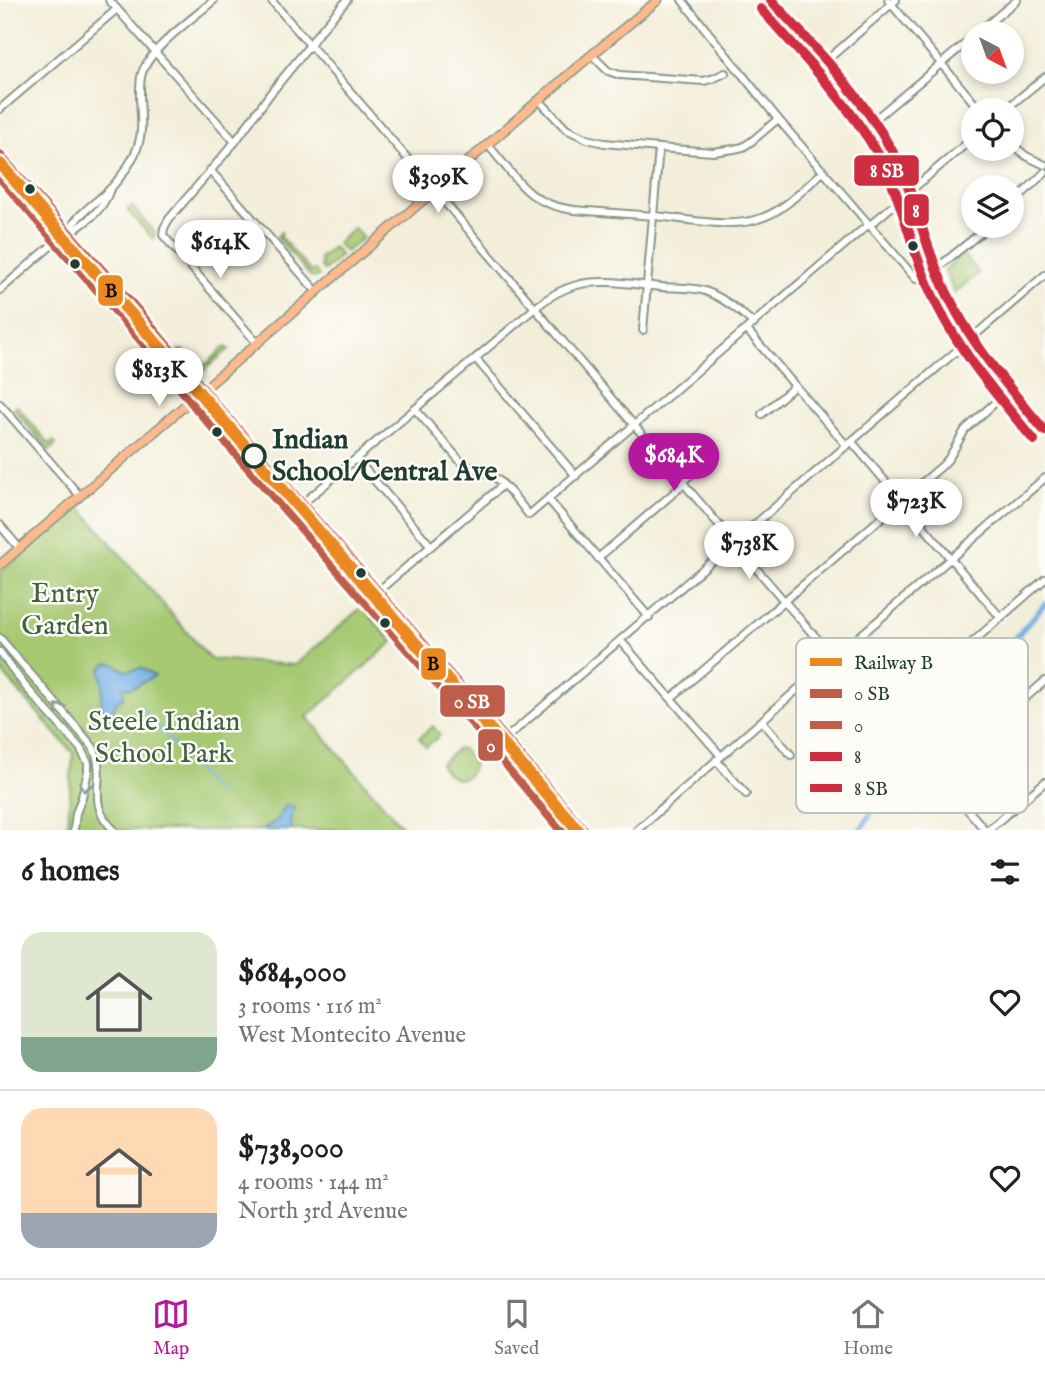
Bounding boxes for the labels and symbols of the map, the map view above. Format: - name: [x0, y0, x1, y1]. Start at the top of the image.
- north arrow: [961, 21, 1024, 84]
- line badge: 8 SB: [853, 154, 920, 187]
- pin: $309K: [389, 156, 487, 215]
- text: 8 SB: [870, 160, 904, 184]
- unlabelled marker: [23, 182, 37, 196]
- line badge: 8: [903, 193, 930, 227]
- text: 8: [912, 200, 920, 224]
- pin: $614K: [171, 220, 269, 280]
- unlabelled marker: [906, 239, 920, 253]
- unlabelled marker: [68, 257, 82, 271]
- line badge: B: [97, 274, 124, 307]
- text: B: [105, 280, 118, 304]
- pin: $813K: [110, 348, 208, 408]
- place label: Indian School/Central Ave: [272, 423, 498, 490]
- unlabelled marker: [210, 425, 224, 439]
- pin: $684K: [625, 434, 723, 493]
- marker: Indian School/Central Ave: [242, 444, 266, 468]
- pin: $723K: [867, 480, 965, 539]
- pin: $738K: [700, 522, 798, 581]
- unlabelled marker: [354, 566, 368, 580]
- park label: Entry Garden: [21, 577, 109, 644]
- unlabelled marker: [378, 616, 392, 630]
- legend: [796, 638, 1028, 813]
- line badge: B: [420, 647, 447, 681]
- text: Railway B: [854, 652, 933, 676]
- text: B: [427, 653, 440, 677]
- text: 0 SB: [854, 683, 890, 707]
- line badge: 0 SB: [439, 684, 506, 718]
- text: 0 SB: [454, 691, 490, 715]
- one-way arrow: [55, 704, 67, 717]
- park label: Steele Indian School Park: [88, 705, 240, 772]
- text: 0: [854, 715, 863, 739]
- line badge: 0: [477, 728, 504, 762]
- text: 0: [486, 735, 496, 759]
- text: 8: [854, 746, 861, 770]
- text: 8 SB: [854, 778, 888, 802]
- one-way arrow: [78, 781, 93, 793]

